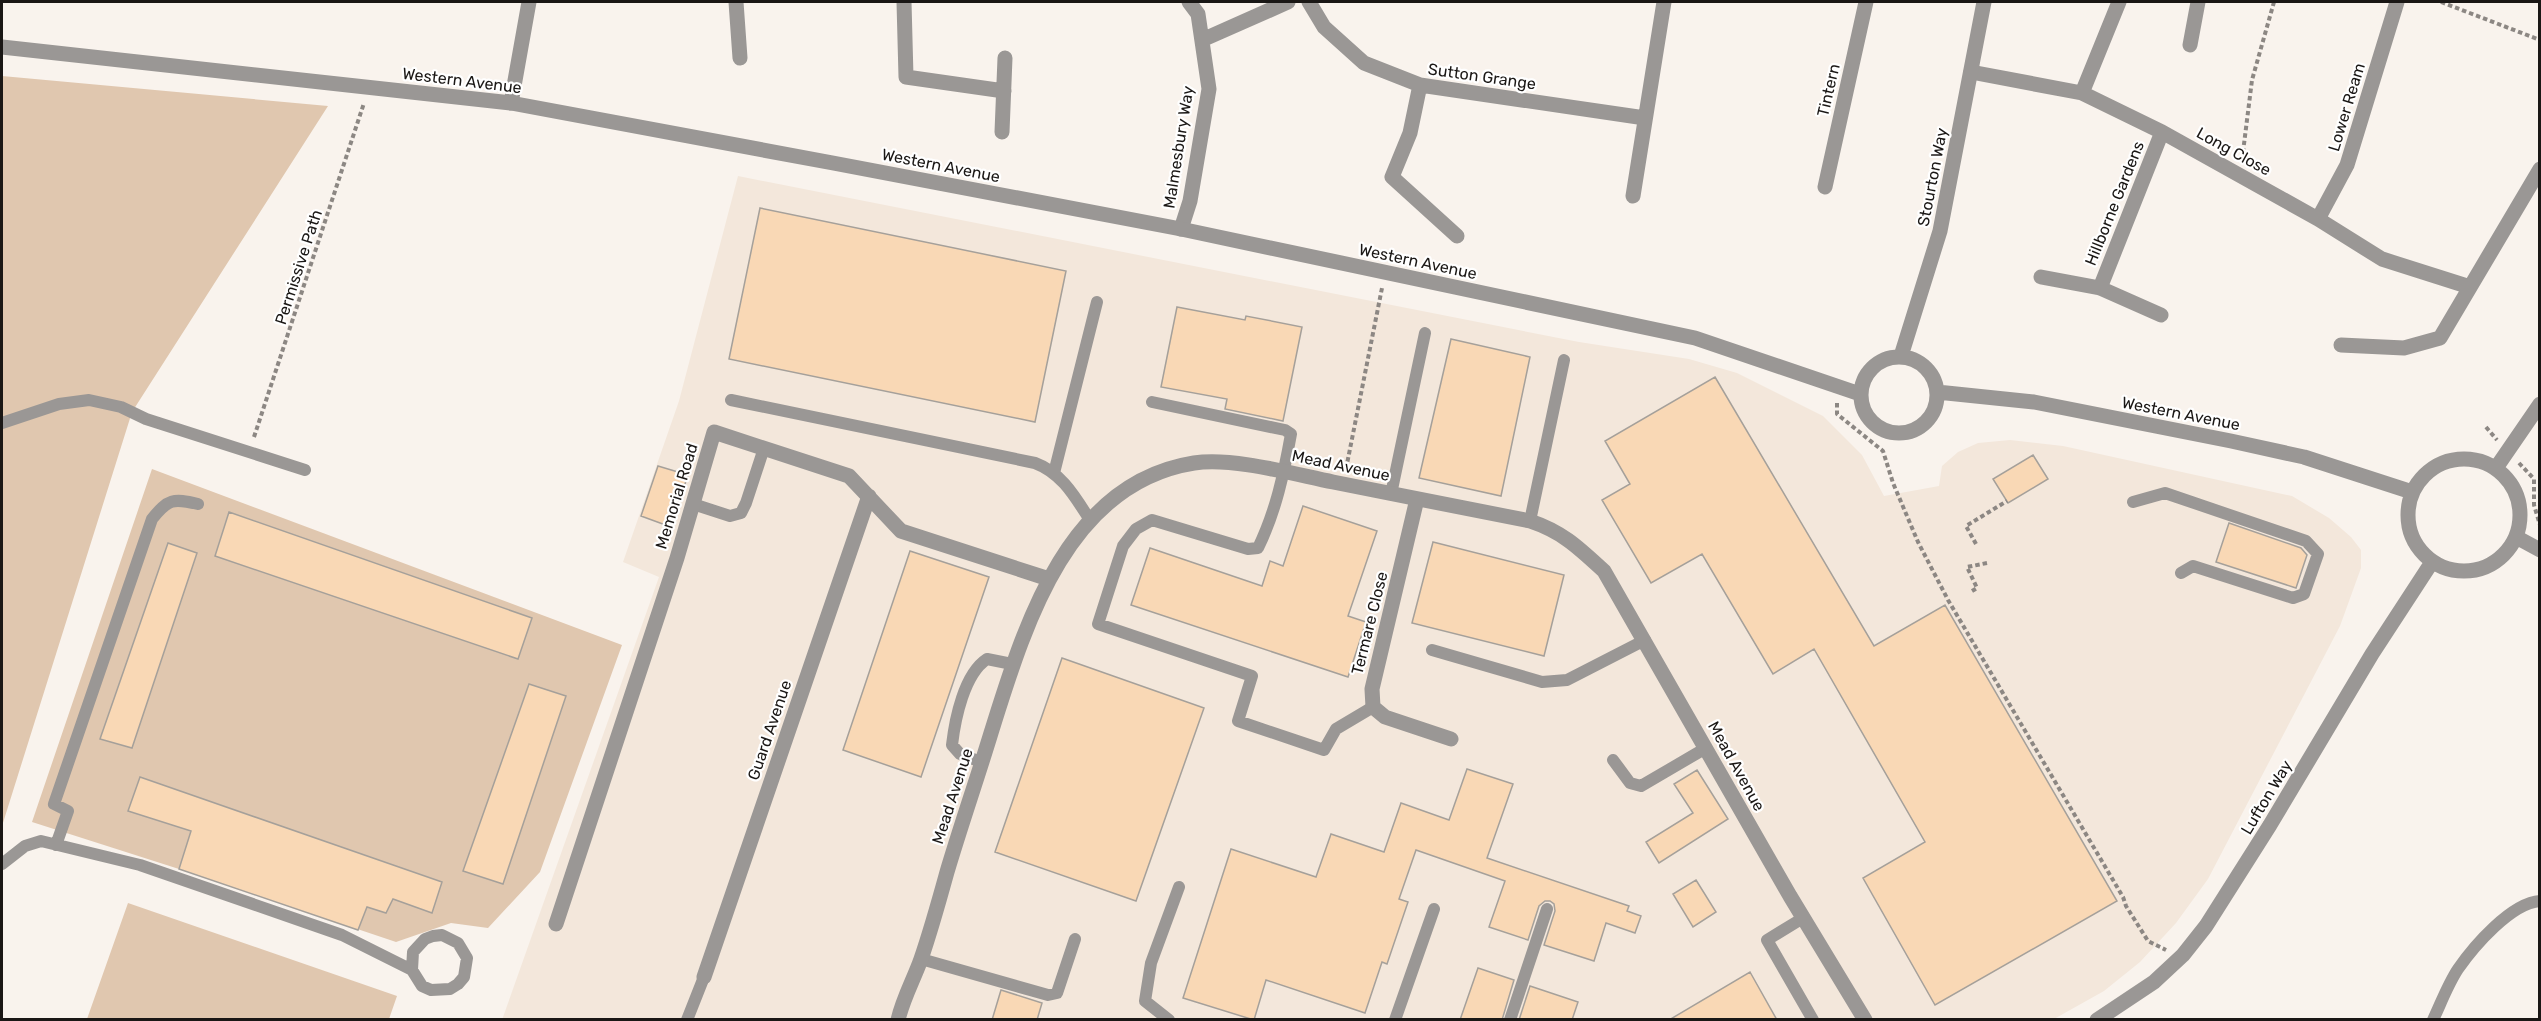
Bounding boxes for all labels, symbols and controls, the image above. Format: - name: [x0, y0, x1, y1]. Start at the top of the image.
- street label: Sutton Grange: [1427, 60, 1537, 93]
- street label: Lower Ream: [2324, 61, 2369, 154]
- street label: Tintern: [1813, 62, 1844, 118]
- street label: Western Avenue: [401, 64, 523, 97]
- street label: Malmesbury Way: [1159, 84, 1198, 210]
- street label: Long Close: [2193, 123, 2274, 180]
- street label: Stourton Way: [1914, 126, 1951, 228]
- street label: Hillborne Gardens: [2081, 138, 2148, 268]
- street label: Western Avenue: [880, 145, 1002, 186]
- street label: Permissive Path: [271, 207, 326, 327]
- street label: Western Avenue: [1357, 240, 1479, 283]
- street label: Western Avenue: [2120, 393, 2242, 434]
- street label: Memorial Road: [651, 441, 702, 551]
- street label: Mead Avenue: [1290, 446, 1392, 485]
- street label: Termare Close: [1348, 570, 1391, 677]
- street label: Guard Avenue: [744, 678, 795, 783]
- street label: Mead Avenue: [1704, 718, 1769, 814]
- street label: Mead Avenue: [928, 746, 977, 846]
- street label: Lufton Way: [2237, 757, 2296, 838]

